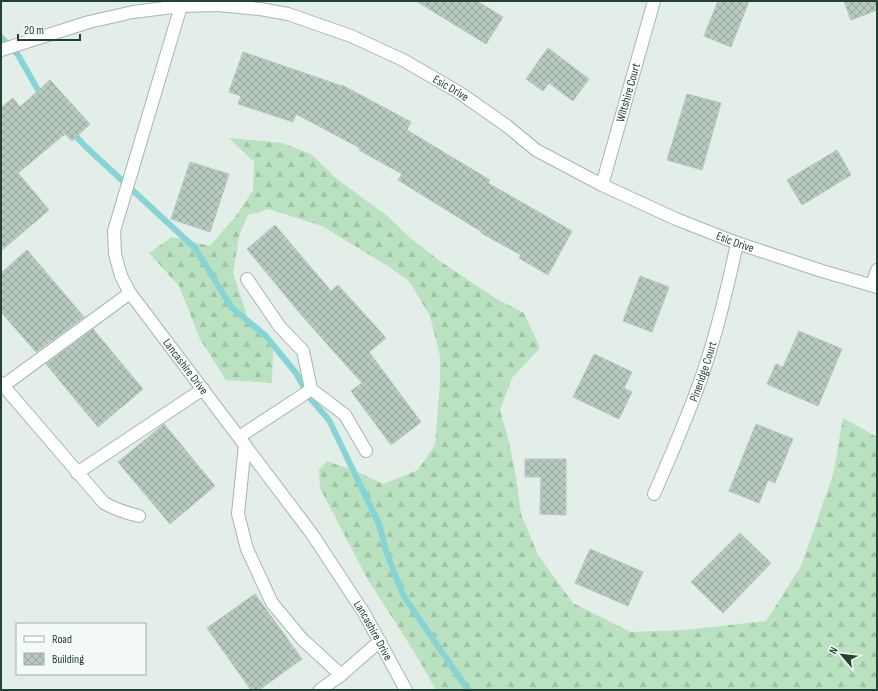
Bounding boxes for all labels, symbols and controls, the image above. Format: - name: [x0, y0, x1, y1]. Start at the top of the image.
- scale bar: [18, 16, 80, 42]
- text: 20 m: [24, 23, 44, 38]
- street label: Wiltshire Court: [613, 61, 644, 124]
- street label: Esic Drive: [430, 72, 472, 105]
- street label: Esic Drive: [714, 229, 756, 256]
- street label: Lancashire Drive: [159, 336, 211, 398]
- street label: Pineridge Court: [686, 340, 721, 404]
- street label: Lancashire Drive: [350, 598, 395, 663]
- legend: [16, 623, 146, 675]
- text: Road: [52, 632, 72, 647]
- north arrow: [822, 635, 862, 675]
- text: N: [826, 645, 841, 656]
- text: Building: [52, 652, 84, 667]

